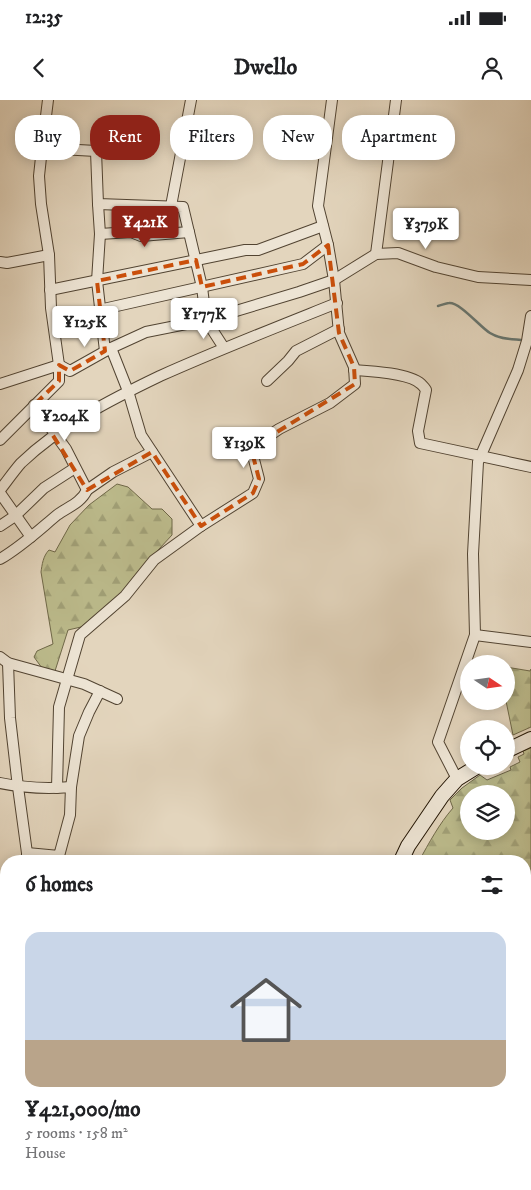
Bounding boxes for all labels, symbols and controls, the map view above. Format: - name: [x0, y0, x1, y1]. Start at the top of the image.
- text: 12:35: [25, 6, 63, 29]
- icon: back: [25, 54, 53, 82]
- text: Dwello: [234, 54, 297, 81]
- icon: person: [478, 54, 506, 82]
- chip: Buy: [15, 115, 80, 160]
- chip: Rent: [90, 115, 160, 160]
- chip: Filters: [170, 115, 253, 160]
- chip: New: [263, 115, 332, 160]
- chip: Apartment: [342, 115, 455, 160]
- pin: ¥421K: [110, 206, 180, 248]
- pin: ¥379K: [391, 208, 461, 250]
- text: ¥421K: [123, 212, 167, 232]
- text: ¥379K: [404, 214, 448, 234]
- pin: ¥177K: [169, 298, 239, 340]
- text: ¥177K: [182, 304, 226, 324]
- pin: ¥125K: [50, 306, 120, 348]
- text: ¥125K: [63, 312, 107, 332]
- pin: ¥204K: [30, 400, 100, 442]
- text: ¥204K: [41, 406, 89, 426]
- pin: ¥139K: [209, 426, 279, 469]
- text: ¥139K: [223, 433, 265, 453]
- north arrow: [460, 655, 515, 710]
- map controls: [460, 655, 515, 840]
- button: locate: [460, 720, 515, 775]
- button: layers: [460, 785, 515, 840]
- icon: filters: [478, 871, 506, 899]
- text: 6 homes: [25, 872, 93, 898]
- icon: home: [221, 965, 311, 1055]
- text: ¥421,000/mo: [25, 1097, 140, 1123]
- text: 5 rooms · 158 m²: [25, 1123, 128, 1143]
- text: House: [25, 1143, 66, 1163]

